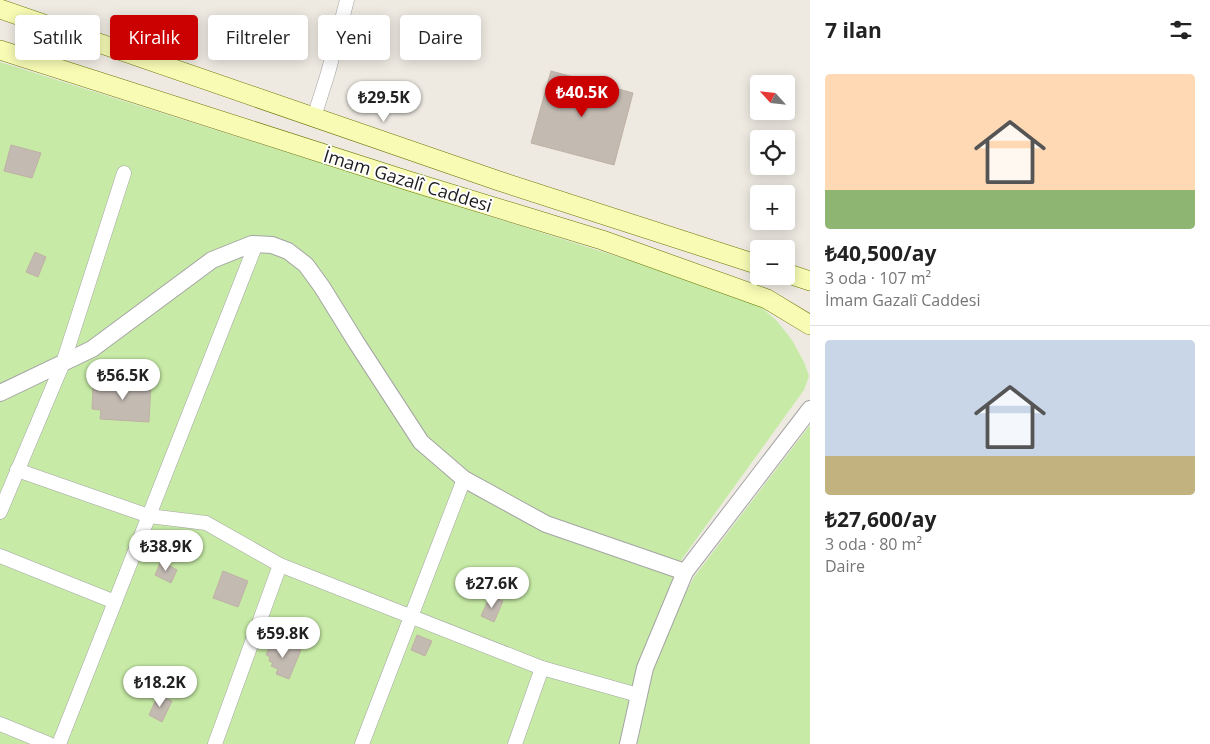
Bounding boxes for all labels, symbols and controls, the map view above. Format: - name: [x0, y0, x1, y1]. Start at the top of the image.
- chip: Satılık: [15, 15, 100, 60]
- chip: Kiralık: [110, 15, 198, 60]
- chip: Filtreler: [208, 15, 308, 60]
- chip: Yeni: [318, 15, 390, 60]
- chip: Daire: [400, 15, 481, 60]
- text: 7 ilan: [825, 16, 882, 44]
- icon: filters: [1167, 16, 1195, 44]
- north arrow: [750, 75, 795, 120]
- map controls: [750, 75, 795, 285]
- pin: ₺40.5K: [541, 76, 623, 118]
- pin: ₺29.5K: [343, 80, 425, 123]
- text: ₺40.5K: [556, 81, 608, 103]
- text: ₺29.5K: [358, 86, 410, 108]
- icon: home: [965, 107, 1055, 197]
- button: locate: [750, 130, 795, 175]
- street label: İmam Gazalî Caddesi: [321, 143, 495, 217]
- button: +: [750, 185, 795, 230]
- text: ₺40,500/ay: [825, 239, 936, 267]
- button: −: [750, 240, 795, 285]
- text: 3 oda · 107 m²: [825, 267, 931, 289]
- text: İmam Gazalî Caddesi: [825, 289, 980, 311]
- pin: ₺56.5K: [82, 358, 164, 401]
- text: ₺56.5K: [97, 364, 149, 386]
- icon: home: [965, 372, 1055, 462]
- text: ₺27,600/ay: [825, 505, 936, 533]
- pin: ₺38.9K: [125, 530, 207, 572]
- text: 3 oda · 80 m²: [825, 533, 922, 555]
- text: ₺38.9K: [140, 535, 192, 557]
- text: Daire: [825, 555, 865, 577]
- pin: ₺27.6K: [451, 566, 533, 609]
- text: ₺27.6K: [466, 572, 518, 594]
- pin: ₺59.8K: [242, 616, 324, 659]
- text: ₺59.8K: [257, 622, 309, 644]
- pin: ₺18.2K: [119, 666, 201, 708]
- text: ₺18.2K: [134, 671, 186, 693]

